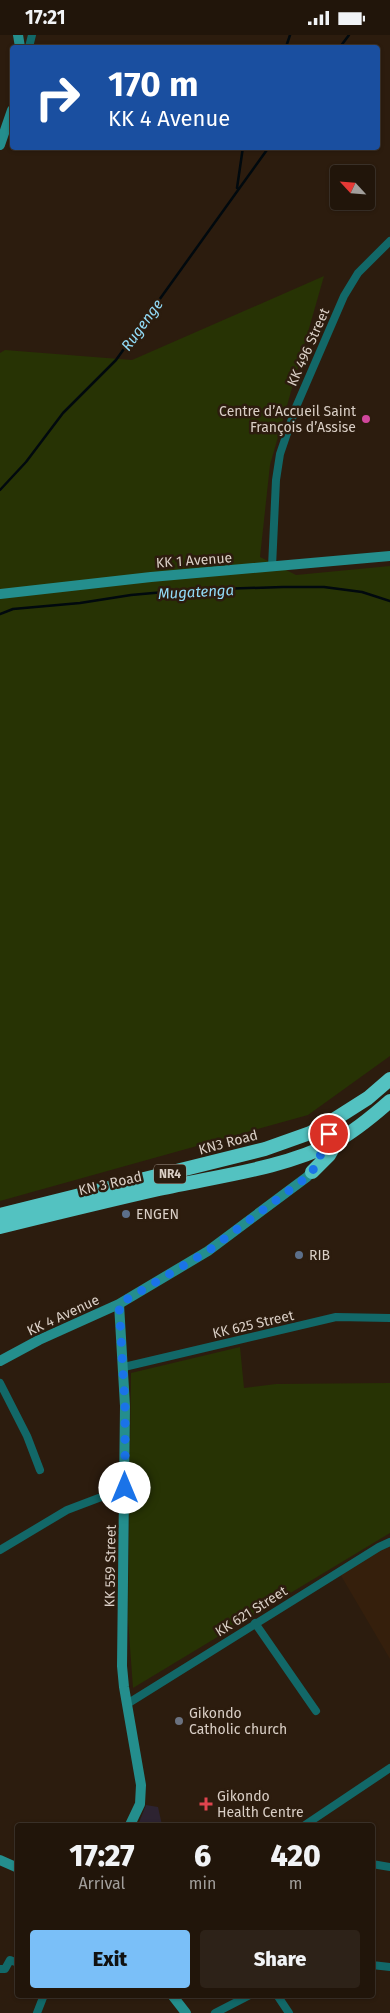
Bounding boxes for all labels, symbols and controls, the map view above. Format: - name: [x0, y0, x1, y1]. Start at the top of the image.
- text: 17:21: [25, 6, 66, 29]
- text: 170 m: [108, 63, 199, 105]
- icon: right: [25, 65, 90, 130]
- text: KK 4 Avenue: [108, 105, 230, 132]
- north arrow: [330, 165, 375, 210]
- map controls: [330, 165, 375, 210]
- water label: Rugenge: [117, 296, 167, 354]
- street label: KK 496 Street: [284, 305, 334, 389]
- place label: Centre d’Accueil Saint François d’Assise: [219, 403, 357, 436]
- marker: Centre d’Accueil Saint François d’Assise: [360, 413, 372, 425]
- street label: KK 1 Avenue: [155, 549, 233, 572]
- water label: Mugatenga: [157, 581, 235, 603]
- pin: [308, 1113, 350, 1155]
- icon: arrive: [315, 1120, 343, 1148]
- street label: KN3 Road: [197, 1126, 260, 1159]
- road number: NR4: [154, 1165, 186, 1183]
- street label: KN 3 Road: [77, 1168, 143, 1199]
- place label: ENGEN: [136, 1206, 179, 1223]
- marker: ENGEN: [120, 1208, 132, 1220]
- place label: RIB: [309, 1247, 330, 1264]
- marker: RIB: [293, 1249, 305, 1261]
- street label: KK 4 Avenue: [24, 1291, 102, 1340]
- street label: KK 625 Street: [211, 1307, 296, 1342]
- position arrow: [98, 1461, 150, 1513]
- street label: KK 559 Street: [101, 1523, 120, 1608]
- street label: KK 621 Street: [212, 1582, 291, 1640]
- place label: Gikondo Catholic church: [189, 1705, 287, 1738]
- marker: Gikondo Catholic church: [173, 1715, 185, 1727]
- place label: Gikondo Health Centre: [217, 1788, 304, 1821]
- marker: Gikondo Health Centre: [199, 1797, 213, 1811]
- text: 17:27: [69, 1838, 135, 1874]
- text: 6: [194, 1838, 211, 1874]
- text: 420: [271, 1838, 321, 1874]
- text: Arrival: [78, 1874, 125, 1893]
- text: min: [189, 1874, 216, 1893]
- text: m: [289, 1874, 303, 1893]
- button: Exit: [30, 1930, 190, 1988]
- button: Share: [200, 1930, 360, 1988]

